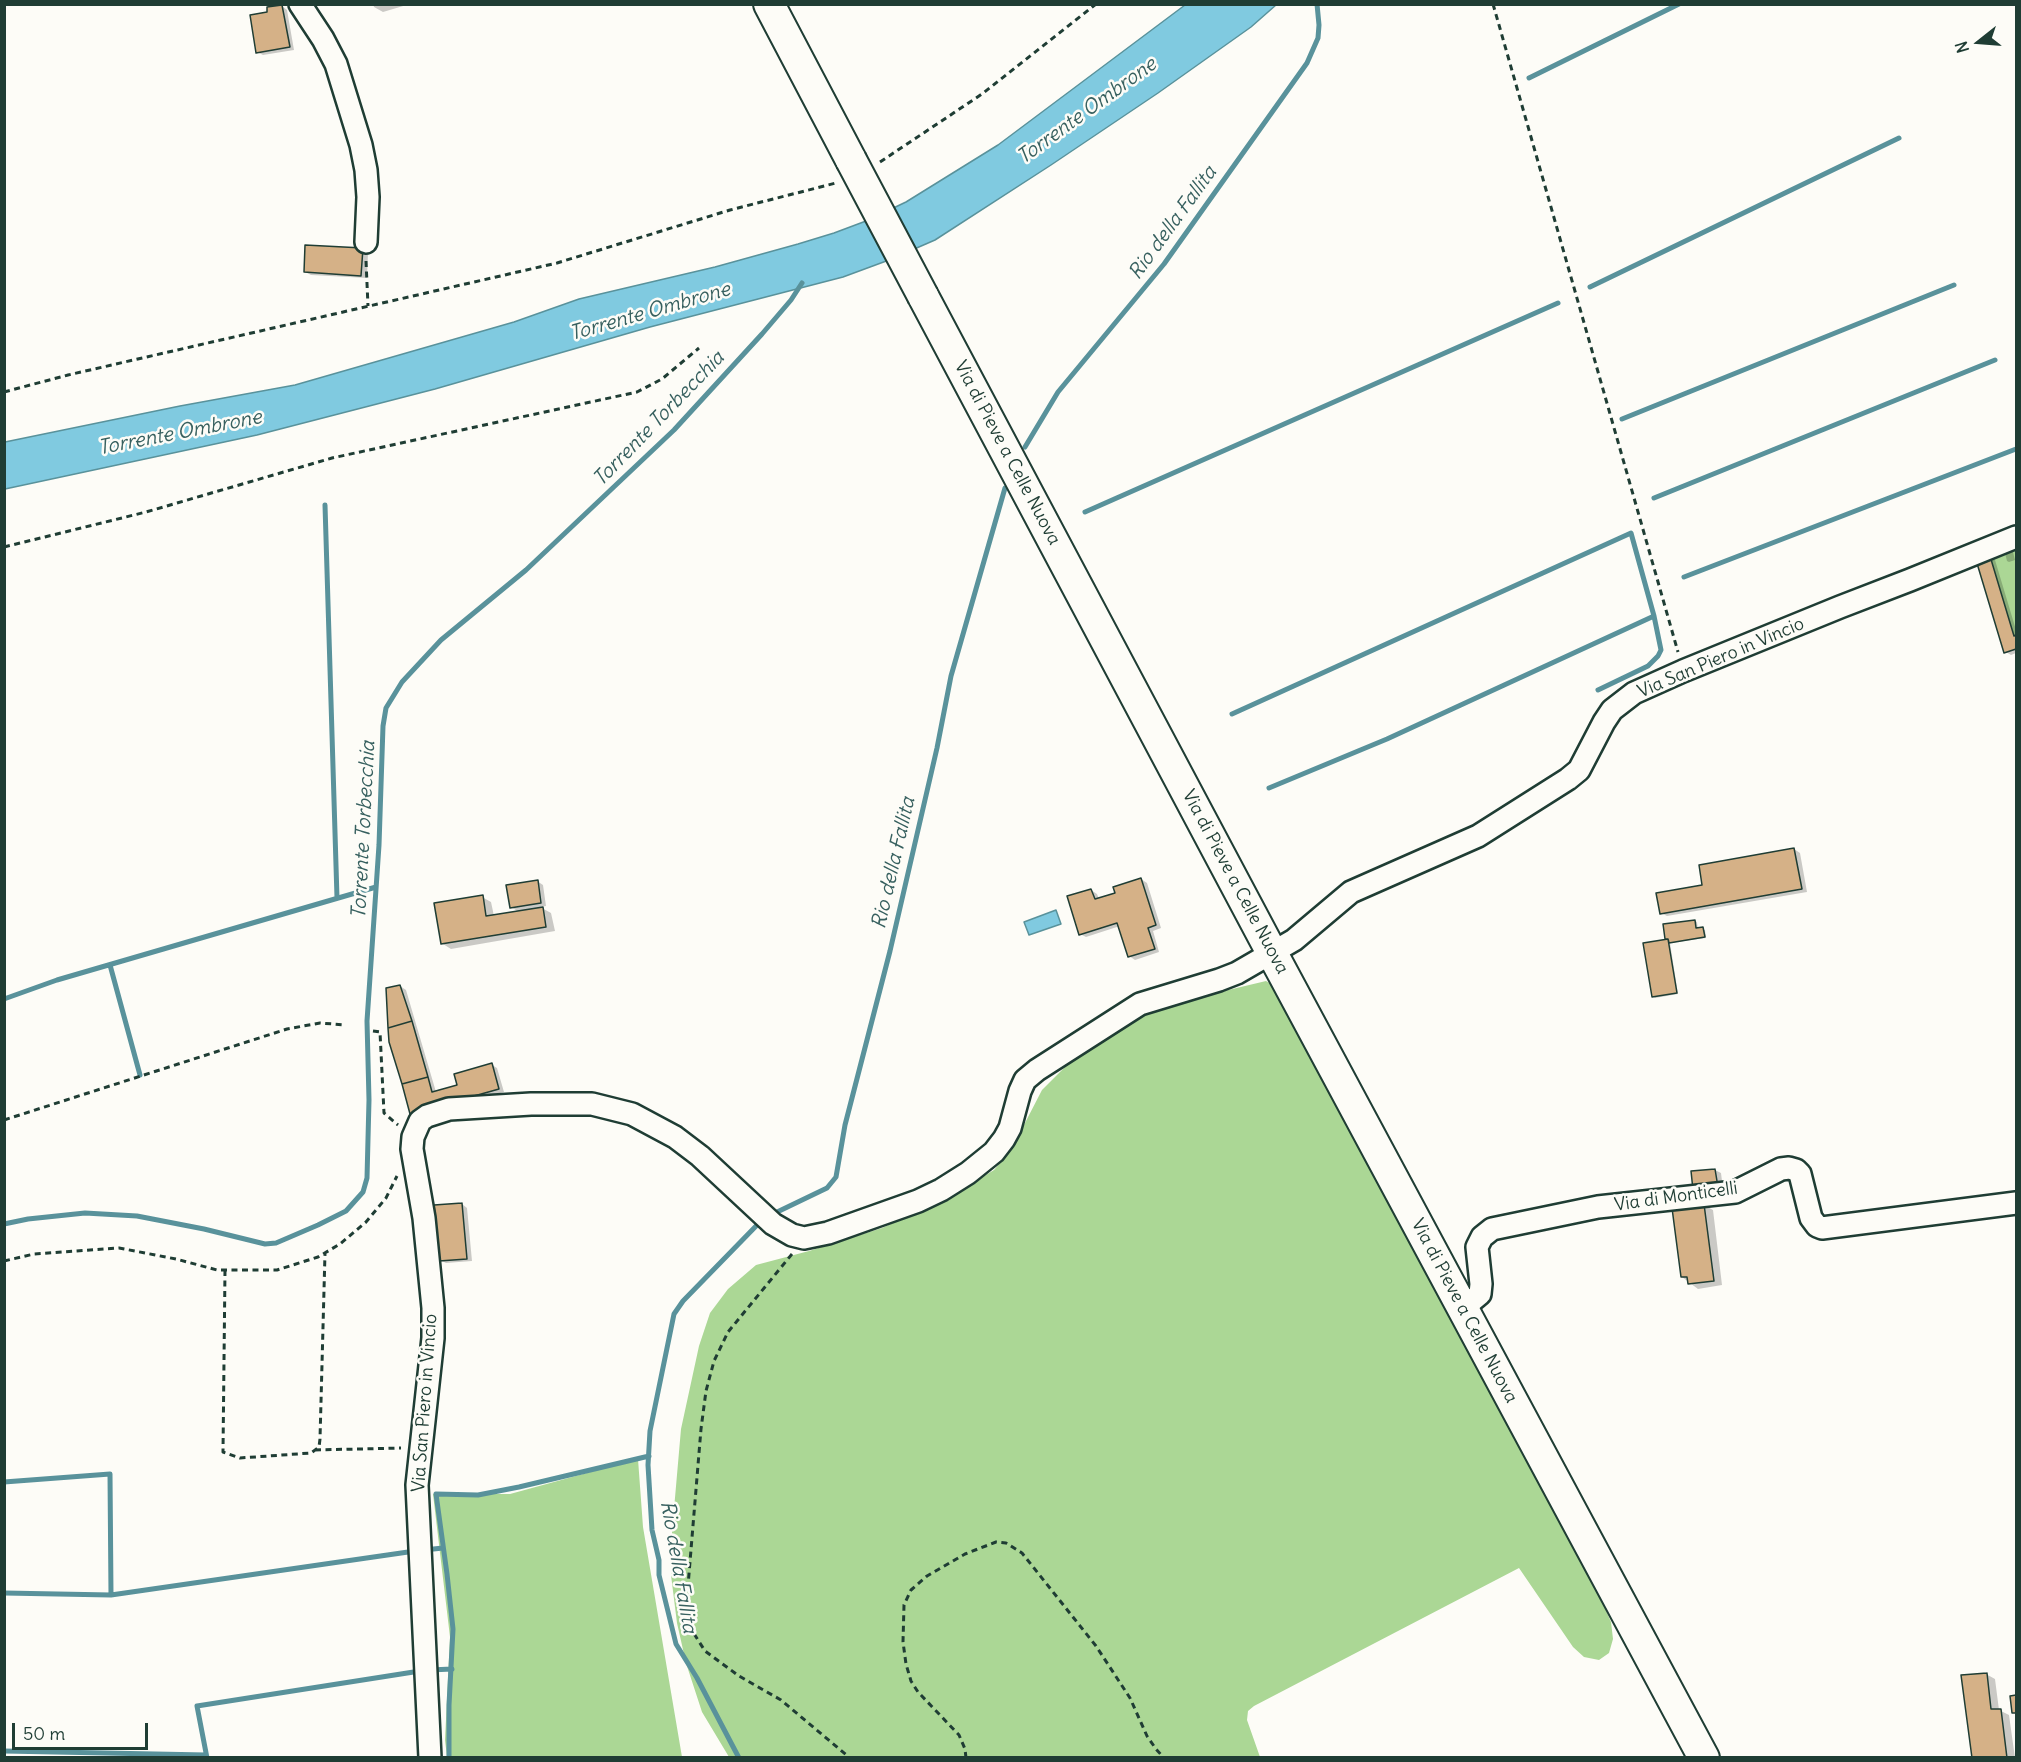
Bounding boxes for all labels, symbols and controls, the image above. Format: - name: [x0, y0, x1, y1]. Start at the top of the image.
- north arrow: [1949, 12, 2009, 72]
- text: N: [1951, 39, 1973, 55]
- water label: Torrente Ombrone: [1013, 53, 1161, 169]
- water label: Rio della Fallita: [1124, 162, 1222, 284]
- water label: Torrente Ombrone: [567, 278, 733, 346]
- water label: Torrente Torbecchia: [588, 347, 730, 491]
- street label: Via di Pieve a Celle Nuova: [949, 357, 1065, 549]
- water label: Torrente Ombrone: [96, 405, 264, 461]
- street label: Via San Piero in Vincio: [1635, 613, 1807, 703]
- water label: Torrente Torbecchia: [347, 740, 381, 920]
- street label: Via di Pieve a Celle Nuova: [1177, 786, 1293, 978]
- water label: Rio della Fallita: [867, 795, 921, 931]
- street label: Via di Monticelli: [1613, 1178, 1739, 1216]
- street label: Via di Pieve a Celle Nuova: [1406, 1215, 1522, 1407]
- street label: Via San Piero in Vincio: [408, 1313, 442, 1493]
- water label: Rio della Fallita: [655, 1499, 701, 1635]
- scale bar: [15, 1711, 152, 1749]
- text: 50 m: [23, 1722, 65, 1745]

